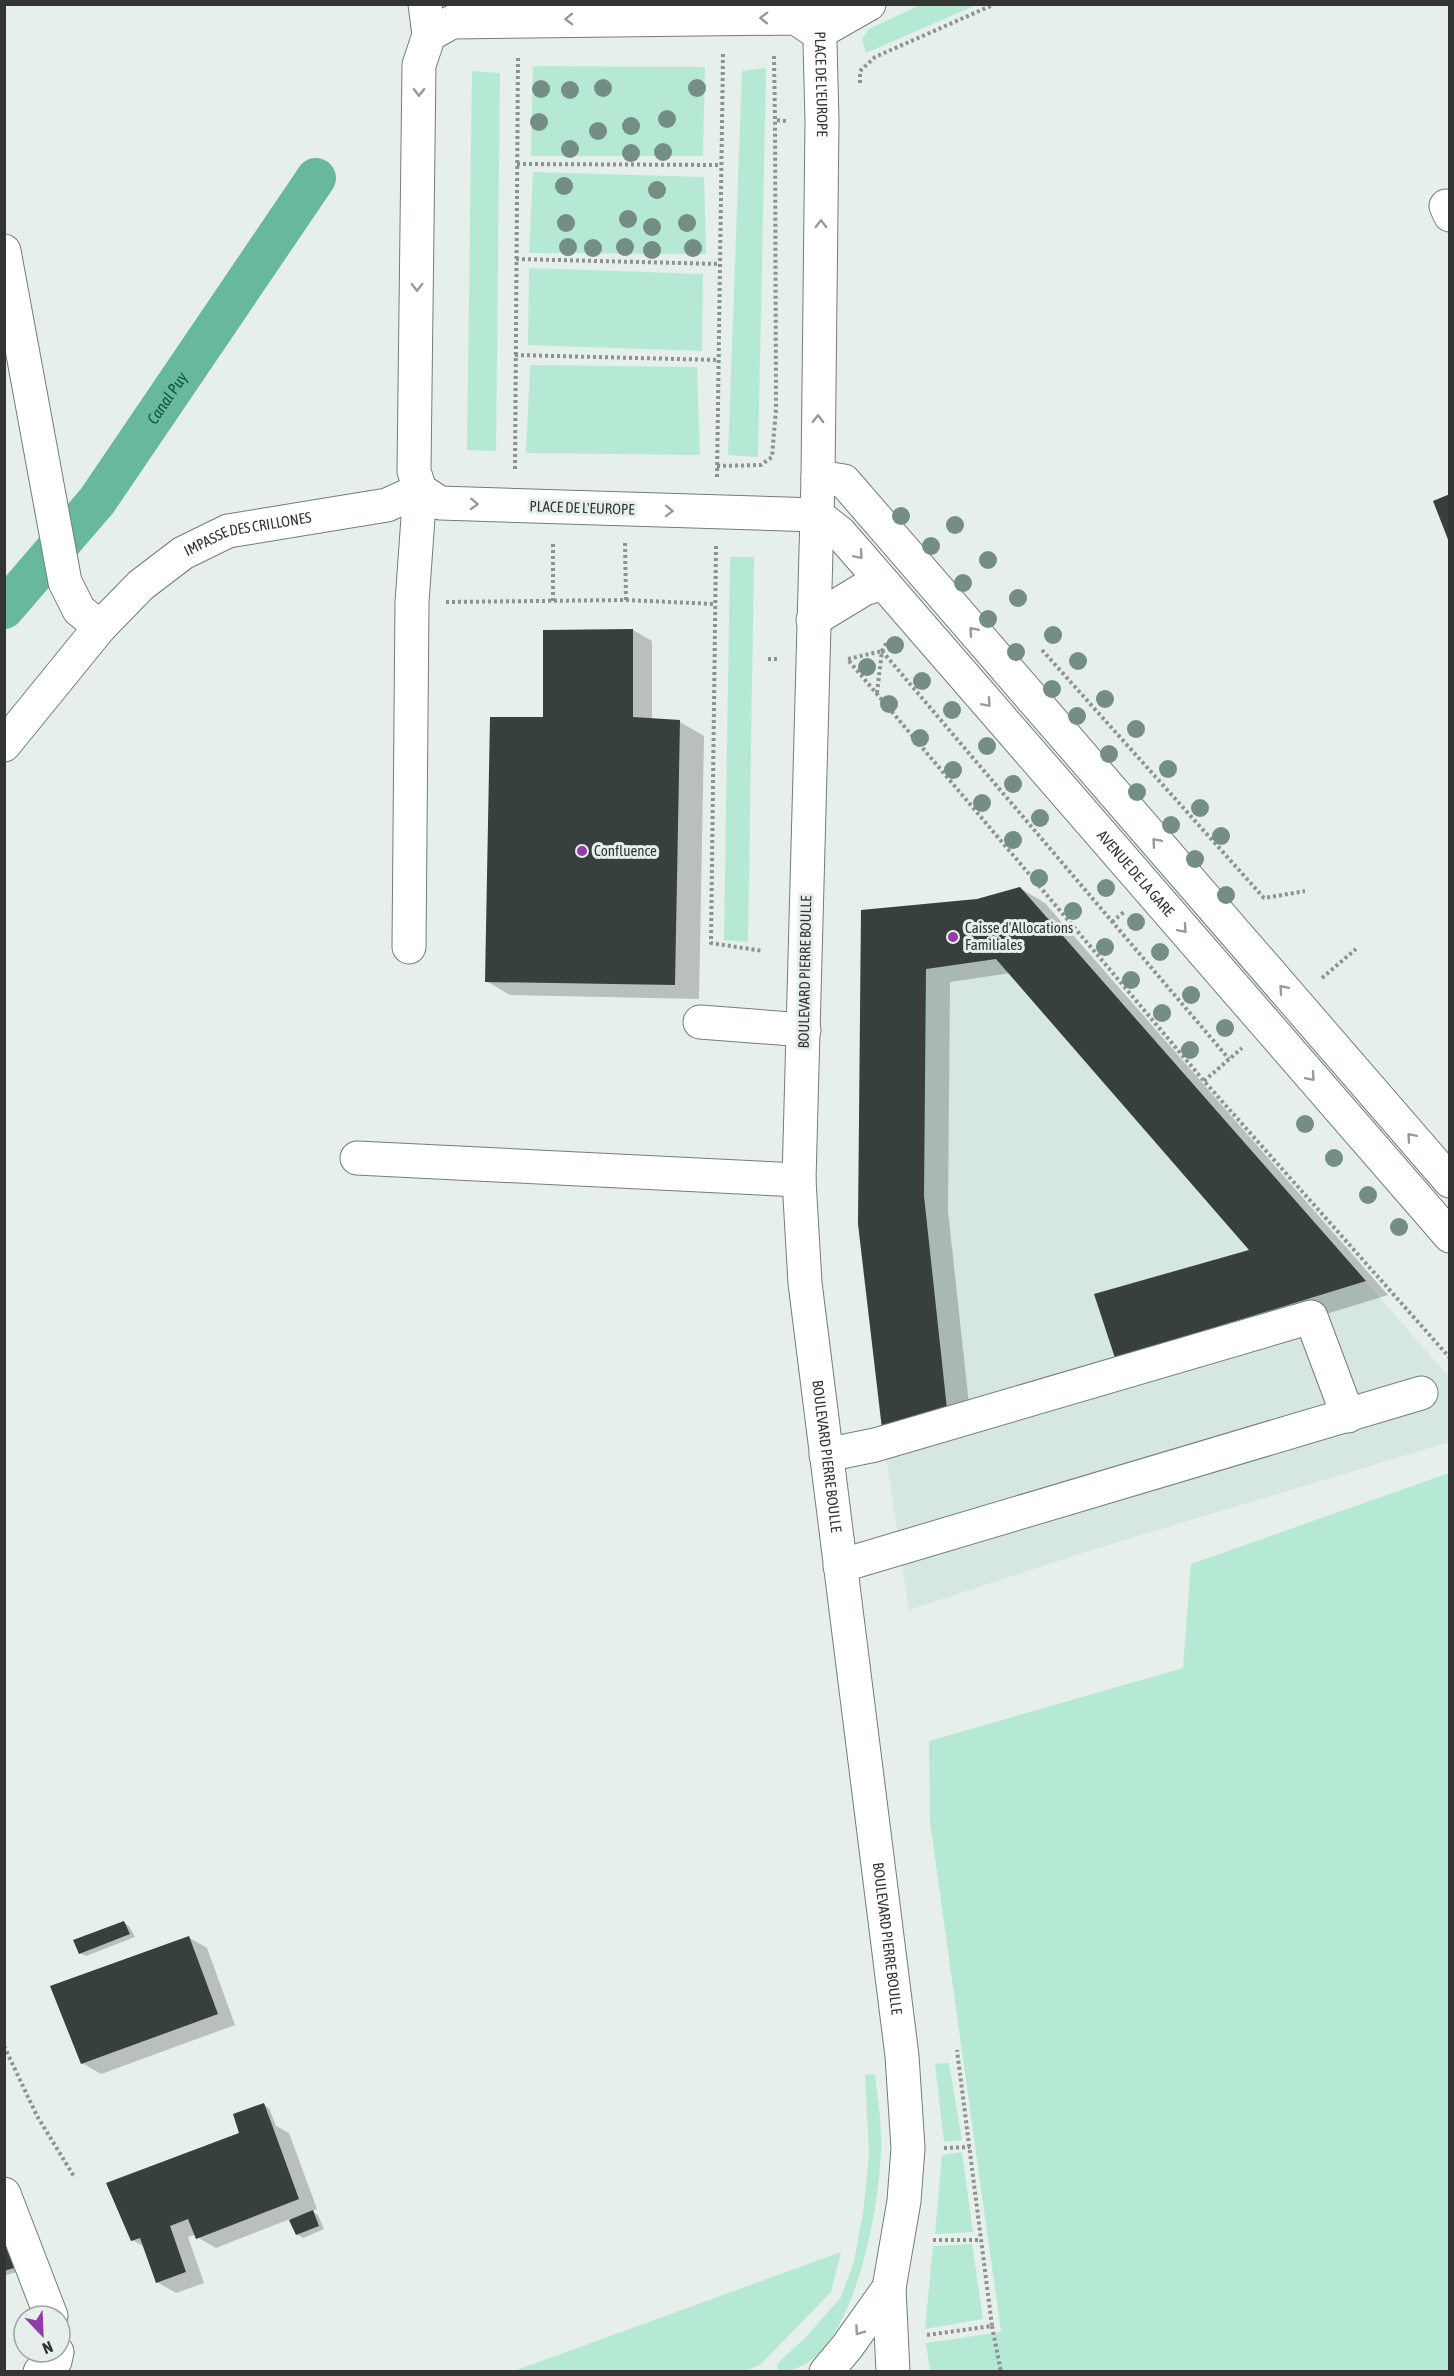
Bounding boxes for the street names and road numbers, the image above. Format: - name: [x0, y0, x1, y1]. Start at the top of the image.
- street label: PLACE DE L'EUROPE: [812, 31, 831, 137]
- street label: PLACE DE L'EUROPE: [529, 497, 635, 518]
- street label: IMPASSE DES CRILLONES: [181, 509, 312, 559]
- street label: AVENUE DE LA GARE: [1094, 827, 1178, 920]
- street label: BOULEVARD PIERRE BOULLE: [795, 895, 814, 1049]
- street label: BOULEVARD PIERRE BOULLE: [809, 1379, 845, 1534]
- street label: BOULEVARD PIERRE BOULLE: [870, 1861, 906, 2016]

